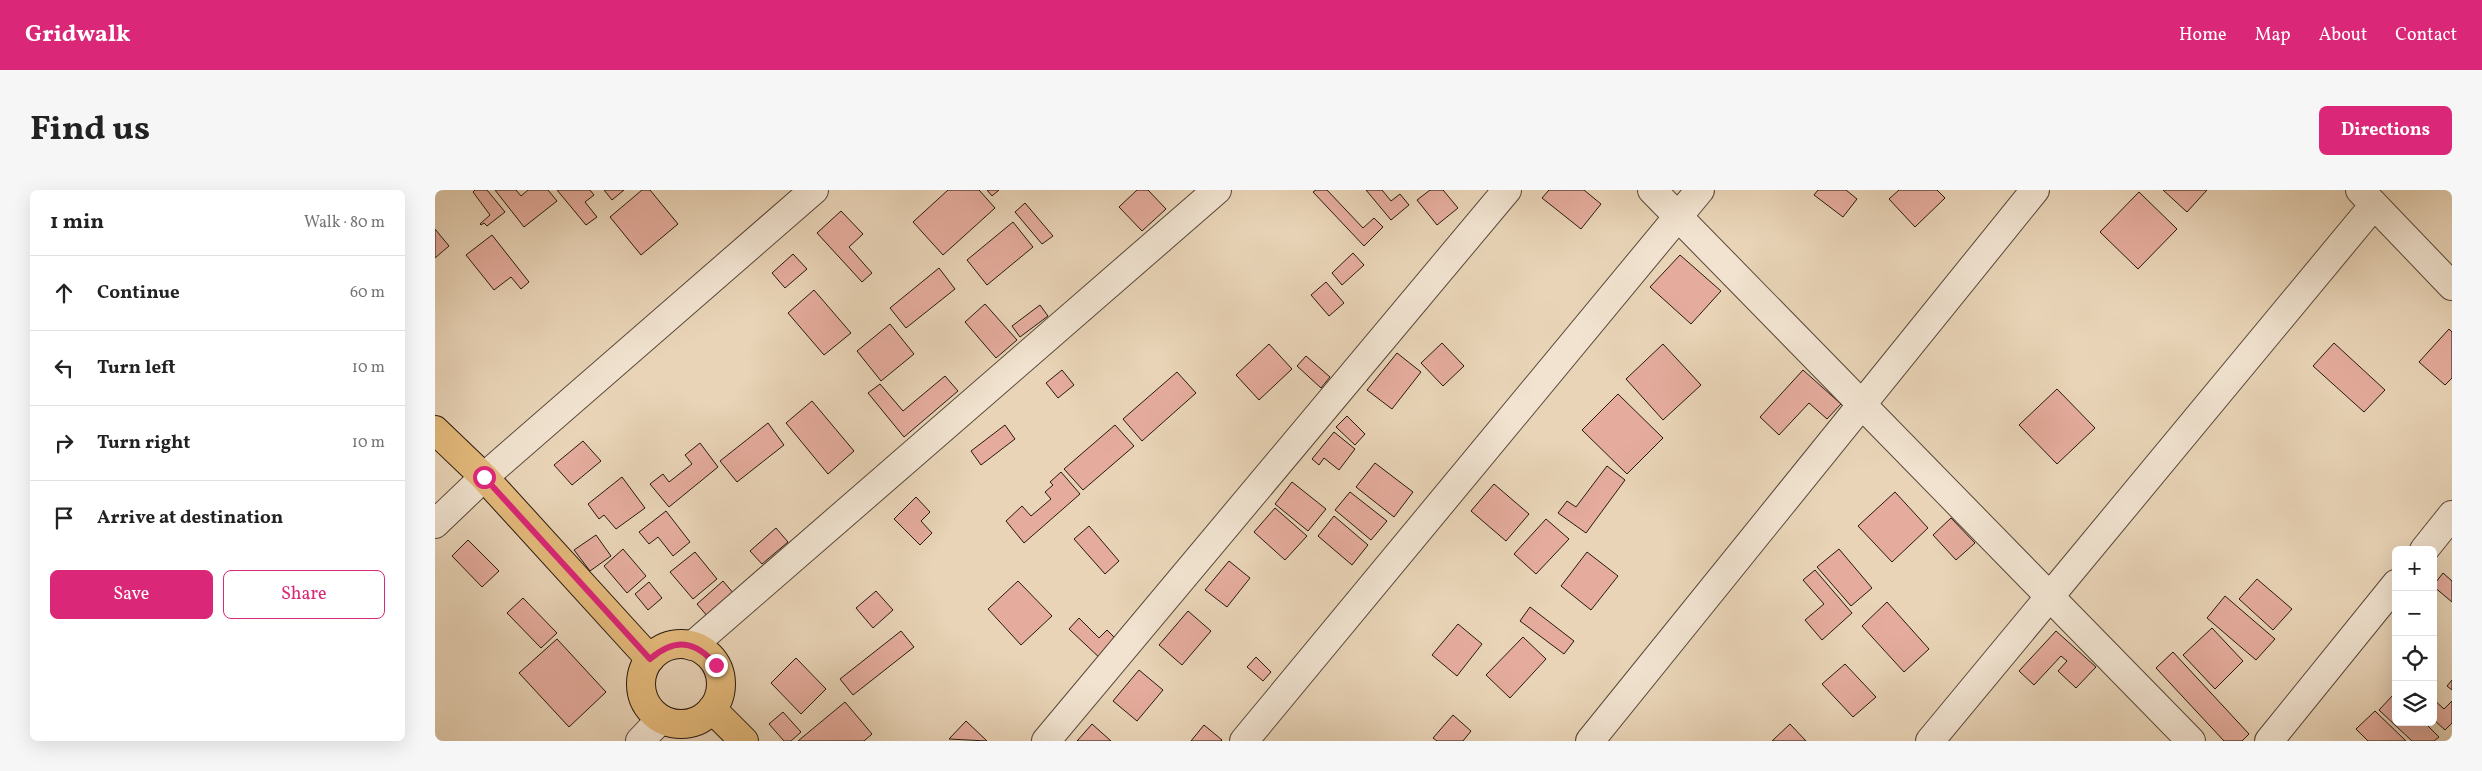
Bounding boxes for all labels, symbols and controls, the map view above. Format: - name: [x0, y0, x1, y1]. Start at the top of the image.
- text: Gridwalk: [25, 18, 131, 52]
- text: Home: [2179, 23, 2227, 48]
- text: Map: [2255, 23, 2291, 48]
- text: About: [2319, 23, 2367, 48]
- text: Contact: [2395, 23, 2457, 48]
- text: Find us: [30, 106, 150, 154]
- button: Directions: [2319, 106, 2452, 155]
- text: 1 min: [50, 208, 104, 237]
- text: Walk · 80 m: [304, 212, 385, 234]
- icon: ahead: [50, 279, 78, 307]
- text: Continue: [97, 280, 180, 306]
- text: 60 m: [350, 282, 385, 304]
- icon: left: [50, 354, 78, 382]
- text: Turn left: [97, 355, 176, 381]
- text: 10 m: [352, 357, 385, 379]
- icon: right: [50, 429, 78, 457]
- text: Turn right: [97, 430, 190, 456]
- text: 10 m: [352, 432, 385, 454]
- route start: [473, 466, 496, 489]
- icon: arrive: [50, 504, 78, 532]
- text: Arrive at destination: [97, 505, 283, 531]
- map controls: [2392, 546, 2437, 726]
- button: +: [2392, 546, 2437, 591]
- button: Save: [50, 570, 213, 619]
- button: Share: [223, 570, 385, 619]
- button: −: [2392, 591, 2437, 636]
- button: locate: [2392, 636, 2437, 681]
- route end: [705, 654, 728, 677]
- button: layers: [2392, 681, 2437, 726]

